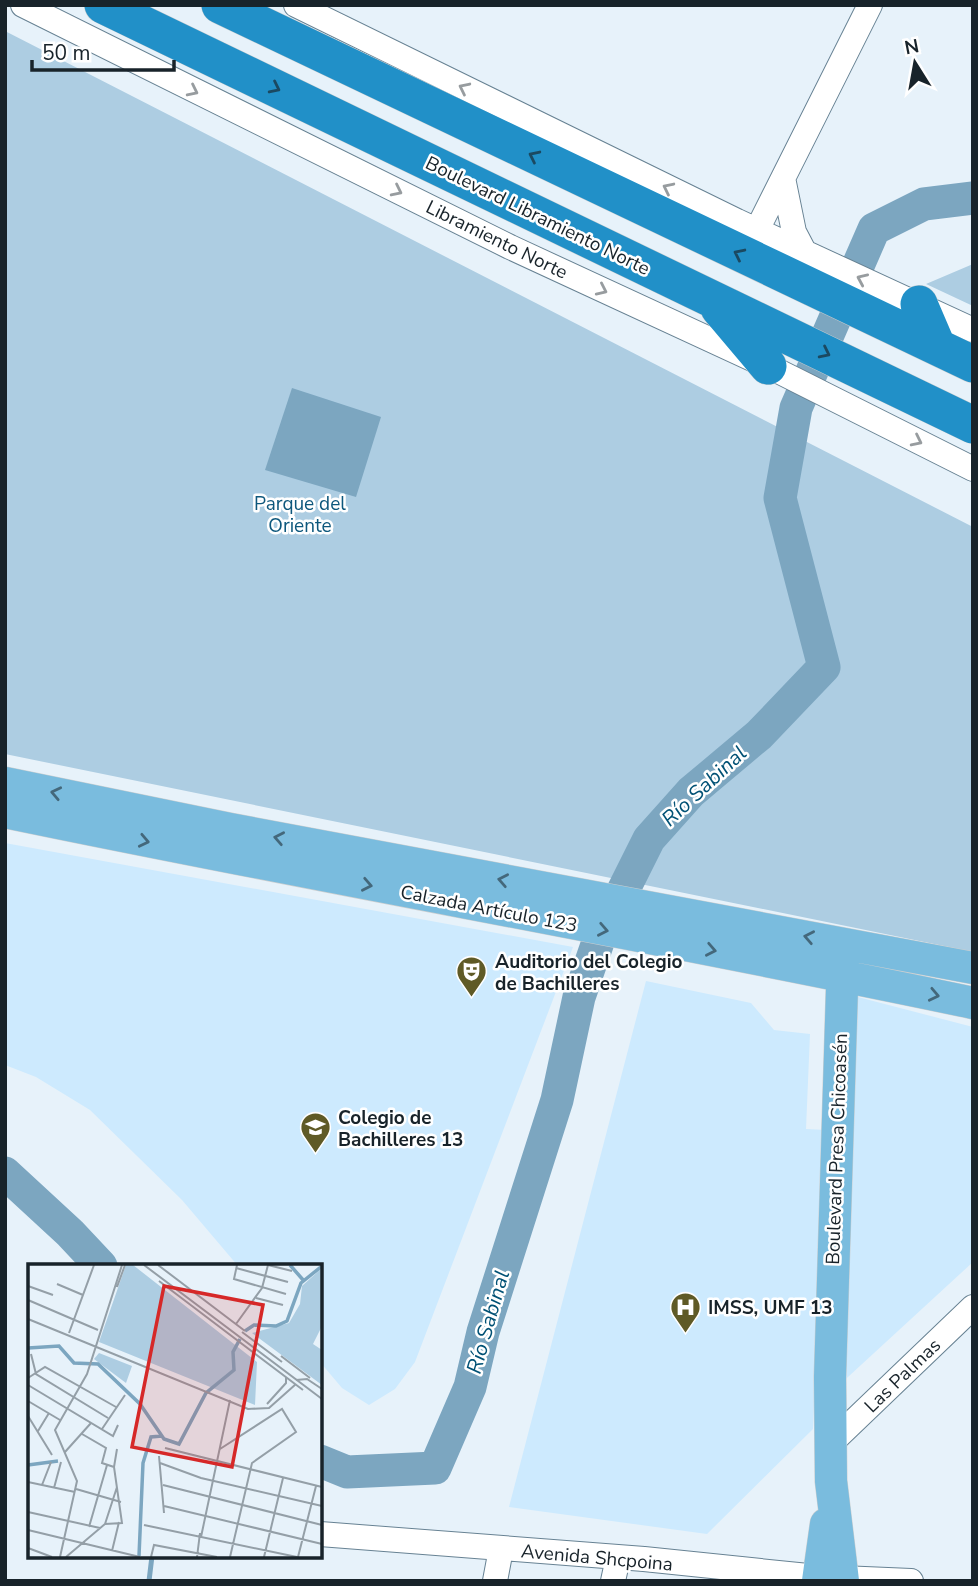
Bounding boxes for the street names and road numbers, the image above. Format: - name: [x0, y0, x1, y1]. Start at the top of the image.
- street label: Boulevard Libramiento Norte: [422, 151, 654, 279]
- street label: Libramiento Norte: [422, 195, 572, 283]
- street label: Calzada Artículo 123: [398, 879, 580, 939]
- street label: Boulevard Presa Chicoasén: [820, 1033, 854, 1265]
- street label: Las Palmas: [859, 1333, 947, 1419]
- street label: Avenida Shcpoina: [520, 1538, 674, 1578]

